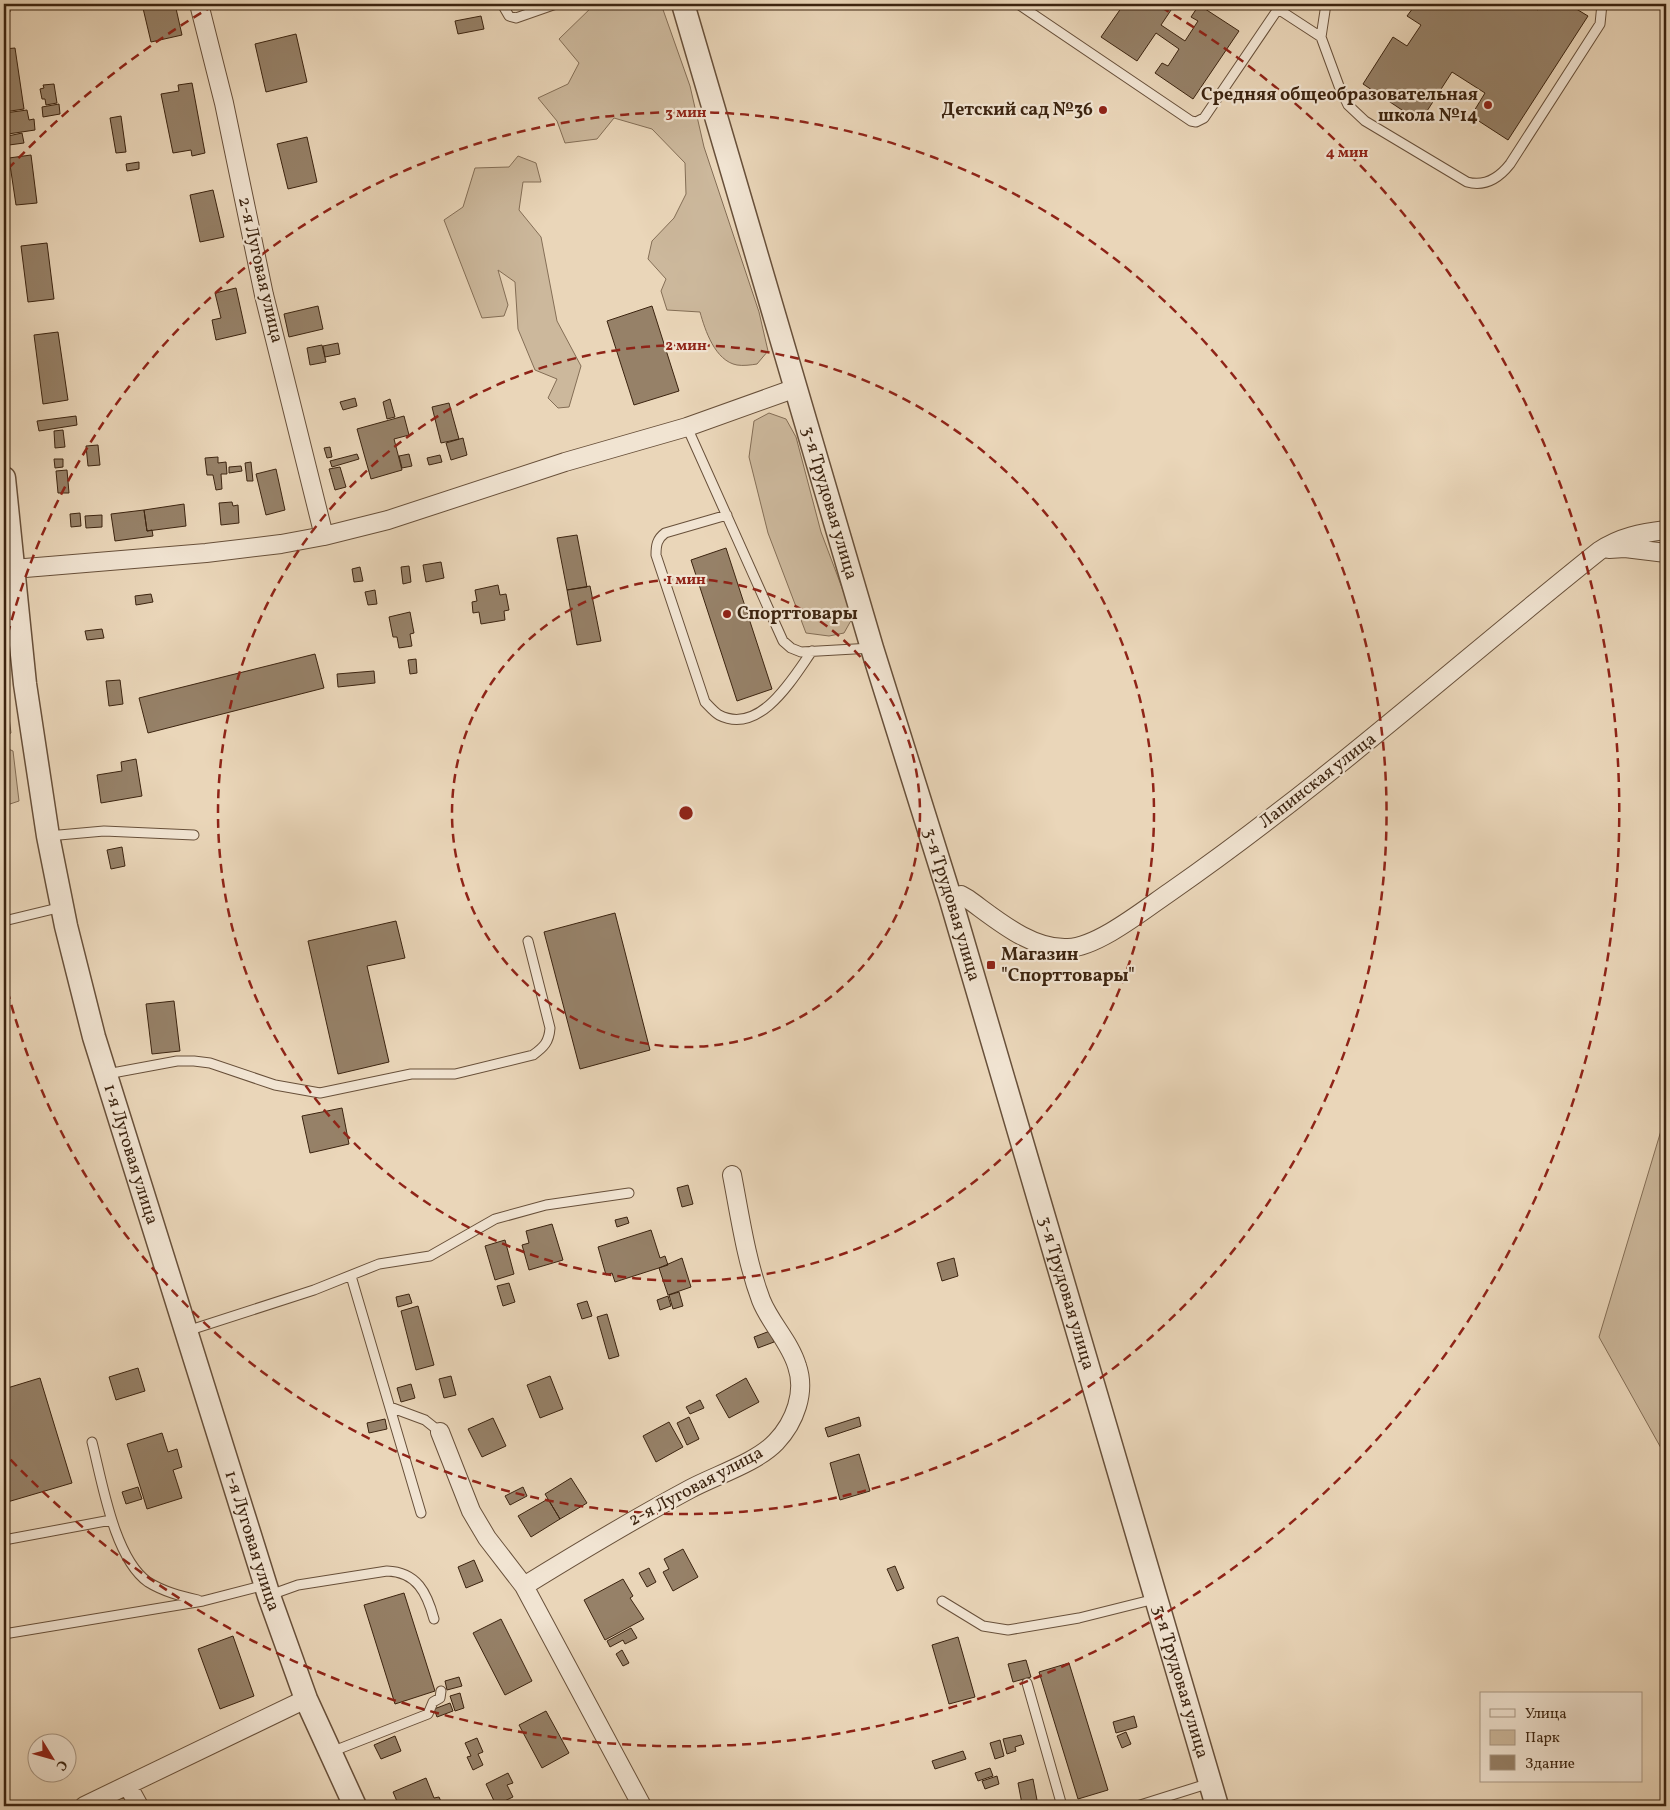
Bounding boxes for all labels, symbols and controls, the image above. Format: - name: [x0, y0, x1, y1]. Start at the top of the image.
- place label: Средняя общеобразовательная школа №14: [1201, 83, 1478, 129]
- place label: Детский сад №36: [942, 98, 1093, 123]
- marker: Средняя общеобразовательная школа №14: [1482, 99, 1494, 111]
- text: 3 мин: [665, 103, 707, 124]
- marker: Детский сад №36: [1097, 104, 1109, 116]
- text: 4 мин: [1326, 143, 1369, 164]
- street label: 2-я Луговая улица: [231, 194, 289, 346]
- text: 2 мин: [665, 336, 707, 357]
- street label: 3-я Трудовая улица: [795, 423, 864, 583]
- text: 1 мин: [666, 570, 706, 591]
- place label: Спорттовары: [737, 602, 858, 627]
- marker: Спорттовары: [721, 608, 733, 620]
- street label: Лапинская улица: [1254, 727, 1382, 835]
- centre of rings: [677, 804, 695, 822]
- street label: 3-я Трудовая улица: [917, 825, 987, 984]
- place label: Магазин "Спорттовары": [1001, 943, 1135, 989]
- marker: Магазин "Спорттовары": [985, 959, 997, 971]
- street label: 1-я Луговая улица: [97, 1081, 165, 1228]
- street label: 3-я Трудовая улица: [1032, 1213, 1101, 1373]
- street label: 2-я Луговая улица: [624, 1441, 768, 1533]
- street label: 1-я Луговая улица: [218, 1467, 286, 1615]
- street label: 3-я Трудовая улица: [1146, 1602, 1215, 1762]
- legend: [1480, 1692, 1642, 1782]
- text: Улица: [1525, 1704, 1567, 1725]
- text: Парк: [1525, 1728, 1560, 1749]
- north arrow: [28, 1732, 78, 1782]
- text: Здание: [1525, 1754, 1575, 1775]
- text: С: [51, 1756, 71, 1774]

